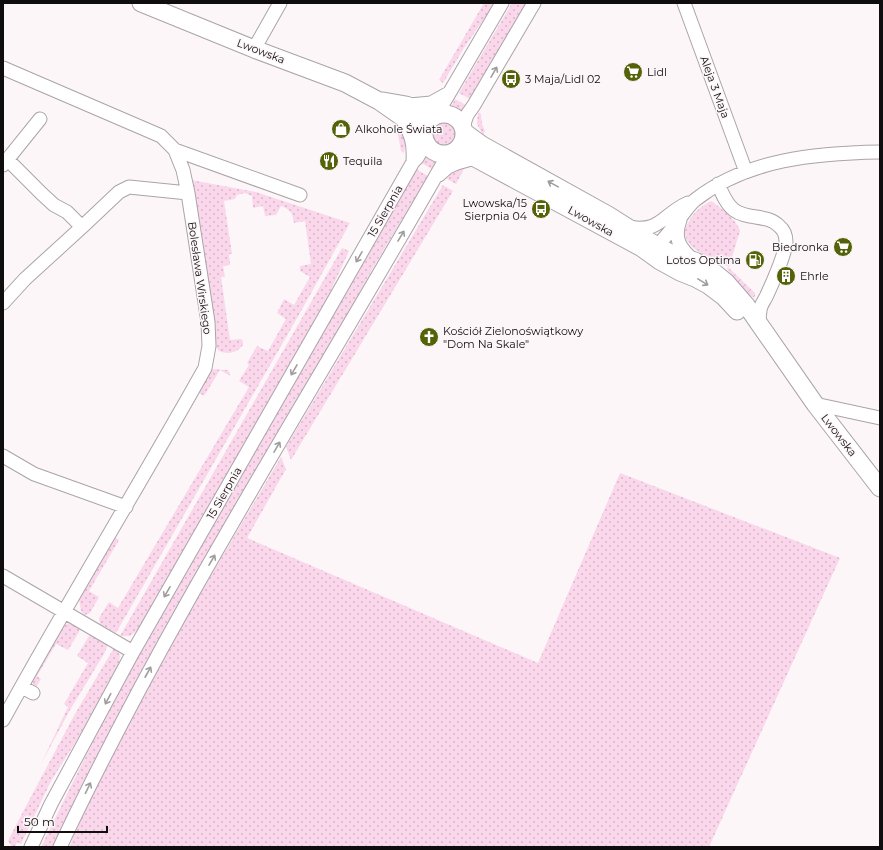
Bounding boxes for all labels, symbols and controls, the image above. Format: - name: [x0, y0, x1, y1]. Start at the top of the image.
- street label: Lwowska: [235, 35, 287, 67]
- street label: Aleja 3 Maja: [697, 54, 733, 120]
- supermarket icon: Lidl: [622, 61, 644, 83]
- place label: Lidl: [647, 65, 667, 79]
- one-way arrow: [490, 66, 498, 78]
- bus stop icon: 3 Maja/Lidl 02: [500, 68, 522, 90]
- place label: 3 Maja/Lidl 02: [525, 72, 601, 86]
- shop icon: Alkohole Świata: [330, 118, 352, 140]
- place label: Alkohole Świata: [355, 122, 442, 136]
- restaurant icon: Tequila: [318, 150, 340, 172]
- place label: Tequila: [343, 154, 383, 168]
- one-way arrow: [547, 180, 559, 188]
- street label: 15 Sierpnia: [364, 182, 406, 240]
- place label: Lwowska/15 Sierpnia 04: [463, 196, 528, 223]
- bus stop icon: Lwowska/15 Sierpnia 04: [530, 198, 552, 220]
- street label: Lwowska: [566, 203, 616, 239]
- street label: Bolesława Wirskiego: [185, 221, 215, 335]
- one-way arrow: [398, 230, 406, 242]
- supermarket icon: Biedronka: [832, 236, 854, 258]
- place label: Biedronka: [772, 240, 829, 254]
- fuel station icon: Lotos Optima: [744, 249, 766, 271]
- one-way arrow: [354, 251, 362, 263]
- place label: Lotos Optima: [666, 253, 741, 267]
- building icon: Ehrle: [775, 265, 797, 287]
- place label: Ehrle: [800, 269, 829, 283]
- one-way arrow: [697, 278, 708, 286]
- place label: Kościół Zielonoświątkowy "Dom Na Skale": [443, 324, 583, 351]
- church icon: Kościół Zielonoświątkowy "Dom Na Skale": [418, 326, 440, 348]
- one-way arrow: [290, 364, 298, 376]
- street label: Lwowska: [818, 411, 860, 459]
- one-way arrow: [274, 441, 282, 453]
- street label: 15 Sierpnia: [203, 464, 245, 522]
- one-way arrow: [209, 554, 217, 566]
- one-way arrow: [163, 586, 171, 598]
- one-way arrow: [144, 667, 152, 679]
- one-way arrow: [104, 692, 111, 704]
- one-way arrow: [85, 782, 92, 794]
- scale bar: [18, 808, 107, 834]
- text: 50 m: [24, 814, 55, 829]

